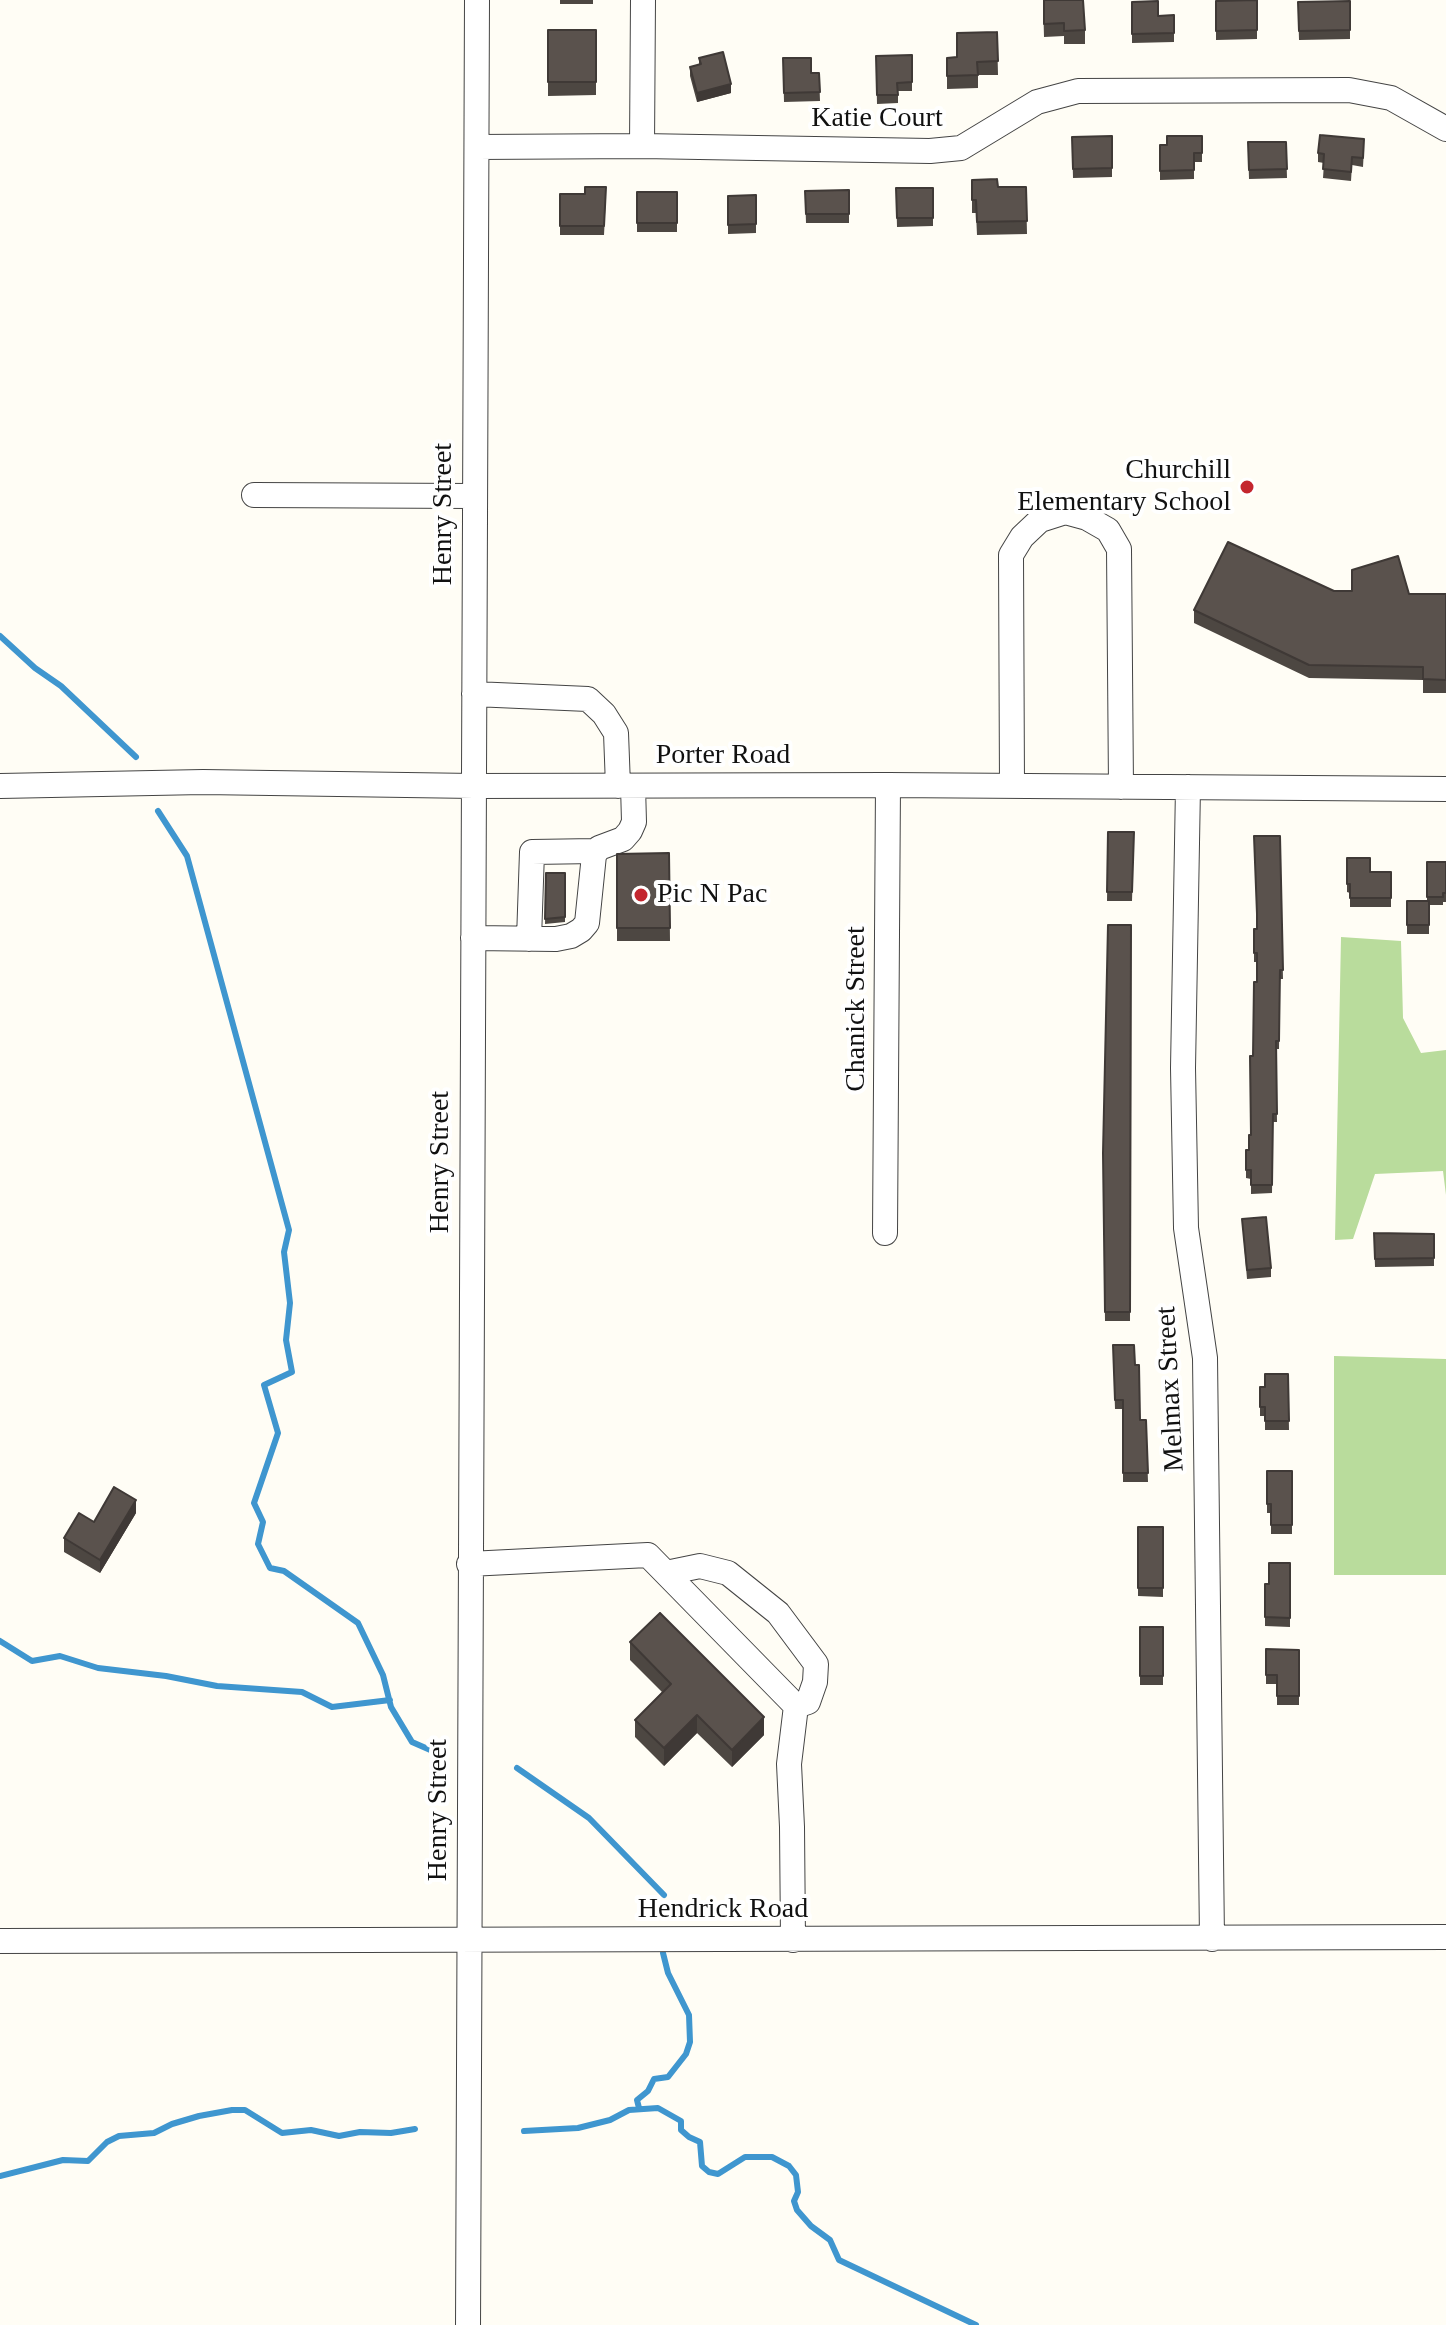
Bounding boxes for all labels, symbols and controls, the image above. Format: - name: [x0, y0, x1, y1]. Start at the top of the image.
- street label: Katie Court: [811, 102, 943, 136]
- street label: Henry Street: [427, 443, 461, 585]
- place label: Churchill Elementary School: [1017, 454, 1231, 520]
- marker: Churchill Elementary School: [1238, 478, 1256, 496]
- street label: Porter Road: [656, 739, 790, 773]
- place label: Pic N Pac: [657, 878, 767, 912]
- marker: Pic N Pac: [632, 886, 650, 904]
- street label: Chanick Street: [840, 926, 874, 1092]
- street label: Henry Street: [424, 1091, 458, 1233]
- street label: Melmax Street: [1150, 1305, 1192, 1473]
- street label: Henry Street: [422, 1739, 456, 1881]
- street label: Hendrick Road: [638, 1893, 808, 1927]

